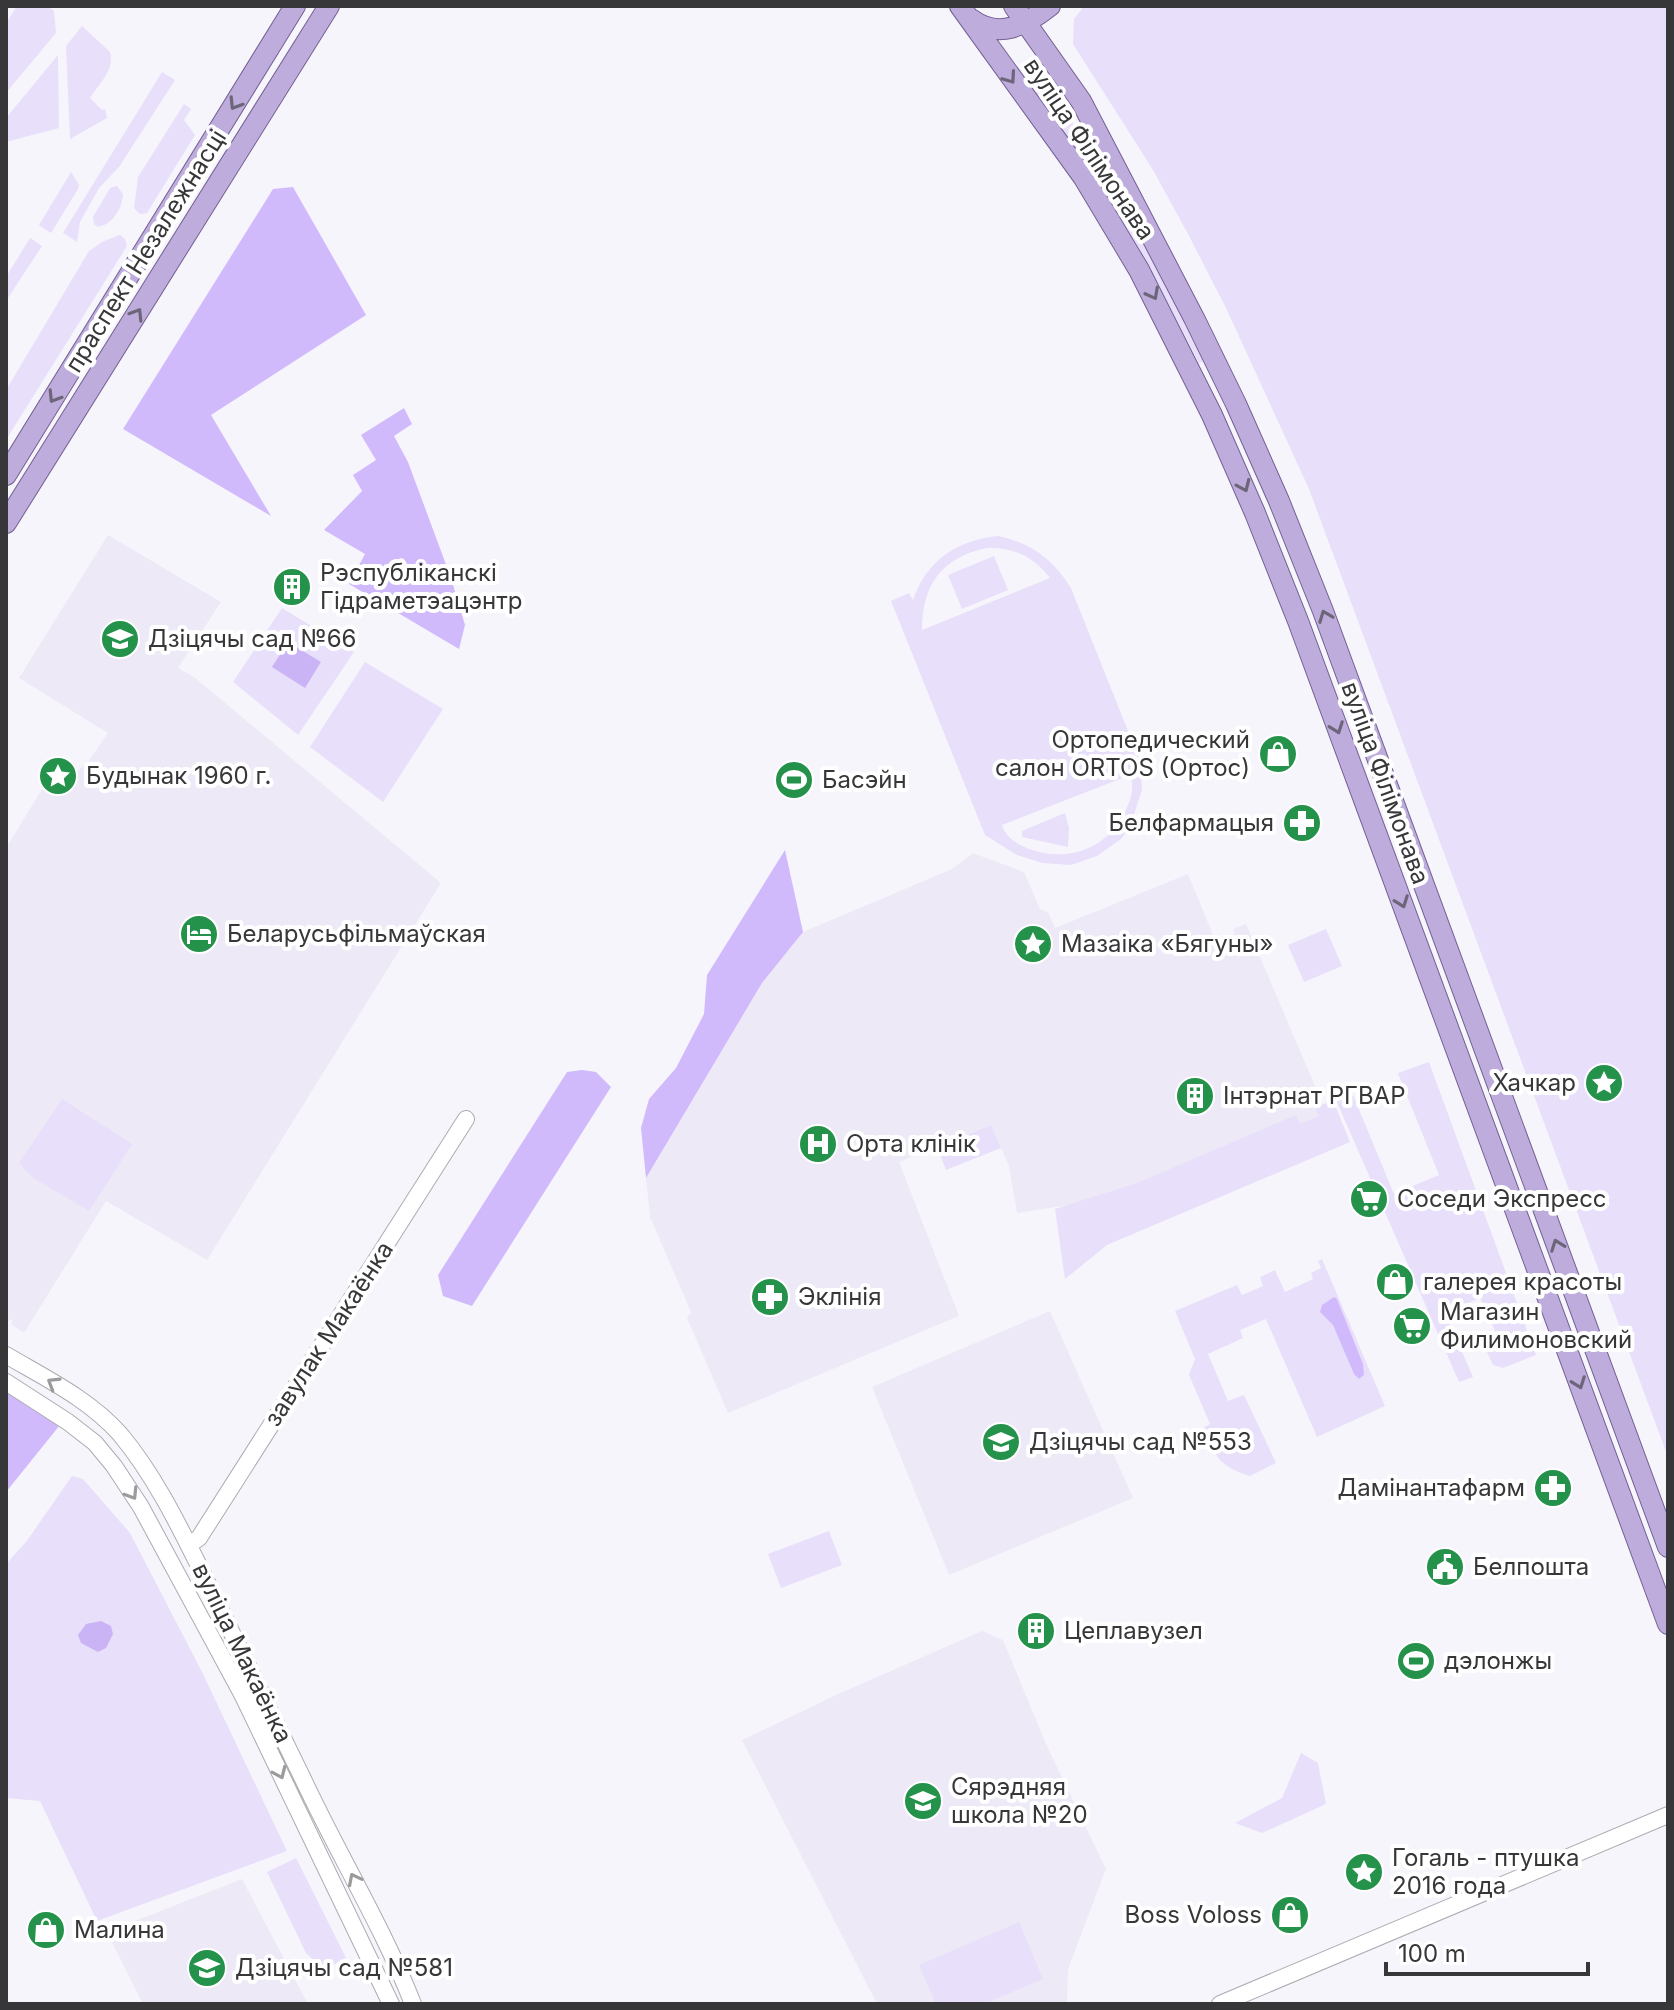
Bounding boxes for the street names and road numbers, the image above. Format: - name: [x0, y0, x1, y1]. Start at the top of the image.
- street label: вуліца Філімонава: [1018, 52, 1161, 245]
- street label: праспект Незалежнасці: [59, 124, 232, 377]
- street label: вуліца Філімонава: [1335, 678, 1436, 888]
- street label: завулак Макаёнка: [258, 1236, 399, 1432]
- street label: вуліца Макаёнка: [186, 1558, 299, 1747]

